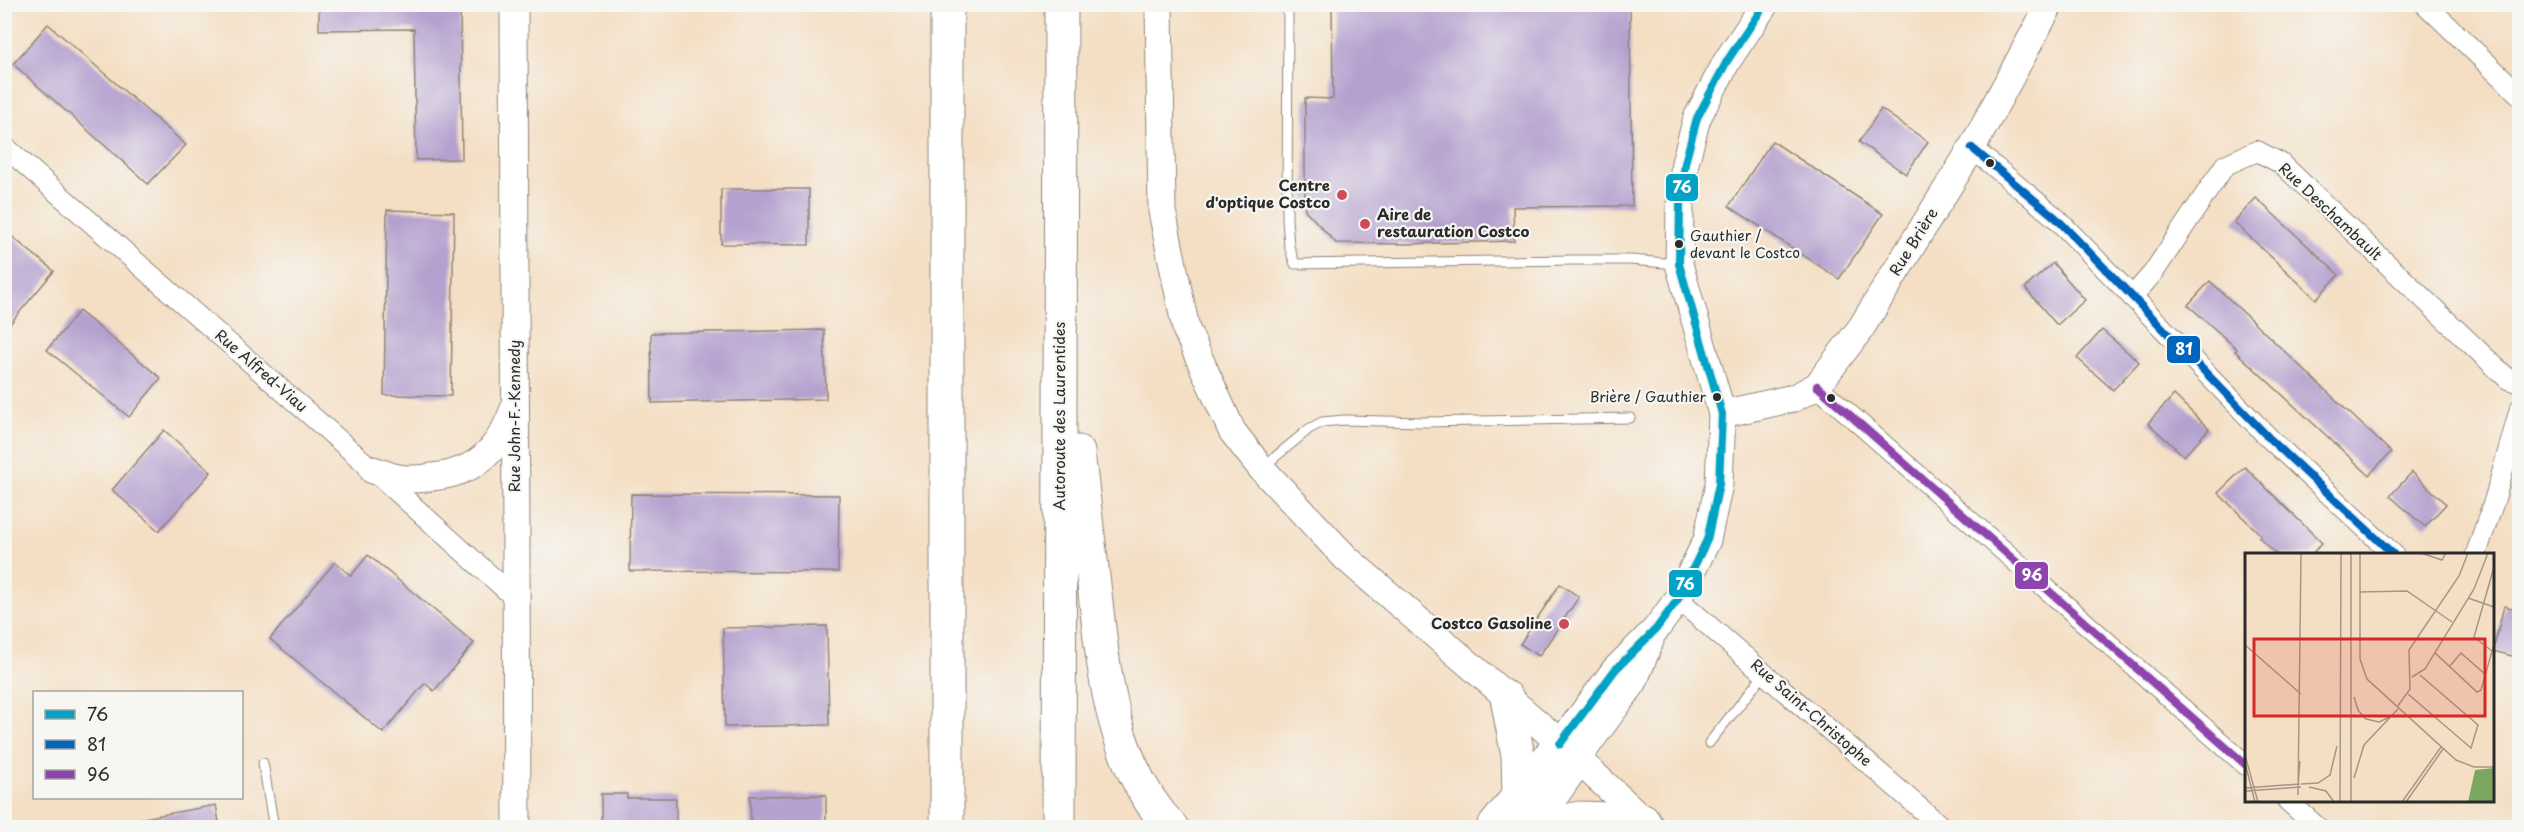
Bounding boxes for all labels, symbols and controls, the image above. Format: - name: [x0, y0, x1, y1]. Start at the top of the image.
- unlabelled marker: [1984, 157, 1996, 169]
- street label: Rue Deschambault: [2274, 157, 2388, 265]
- place label: Centre d'optique Costco: [1206, 173, 1330, 213]
- line badge: 76: [1665, 173, 1699, 202]
- text: 76: [1672, 174, 1692, 198]
- marker: Centre d'optique Costco: [1335, 188, 1349, 202]
- place label: Aire de restauration Costco: [1377, 202, 1529, 242]
- street label: Rue Brière: [1883, 203, 1943, 280]
- marker: Aire de restauration Costco: [1358, 217, 1372, 231]
- place label: Gauthier / devant le Costco: [1690, 225, 1800, 263]
- marker: Gauthier / devant le Costco: [1673, 238, 1685, 250]
- street label: Autoroute des Laurentides: [1047, 321, 1070, 510]
- street label: Rue Alfred-Viau: [211, 323, 313, 417]
- line badge: 81: [2166, 335, 2201, 364]
- text: 81: [2175, 336, 2193, 360]
- street label: Rue John-F.-Kennedy: [502, 340, 525, 492]
- place label: Brière / Gauthier: [1590, 386, 1707, 407]
- marker: Brière / Gauthier: [1711, 391, 1723, 403]
- unlabelled marker: [1825, 392, 1837, 404]
- inset map: [2245, 553, 2494, 802]
- line badge: 96: [2014, 561, 2049, 590]
- text: 96: [2022, 562, 2042, 586]
- line badge: 76: [1668, 569, 1703, 598]
- text: 76: [1675, 571, 1695, 595]
- place label: Costco Gasoline: [1431, 611, 1553, 634]
- marker: Costco Gasoline: [1557, 617, 1571, 631]
- street label: Rue Saint-Christophe: [1746, 653, 1878, 771]
- legend: [33, 691, 243, 799]
- text: 76: [87, 700, 108, 727]
- text: 81: [87, 730, 106, 757]
- text: 96: [87, 760, 110, 787]

